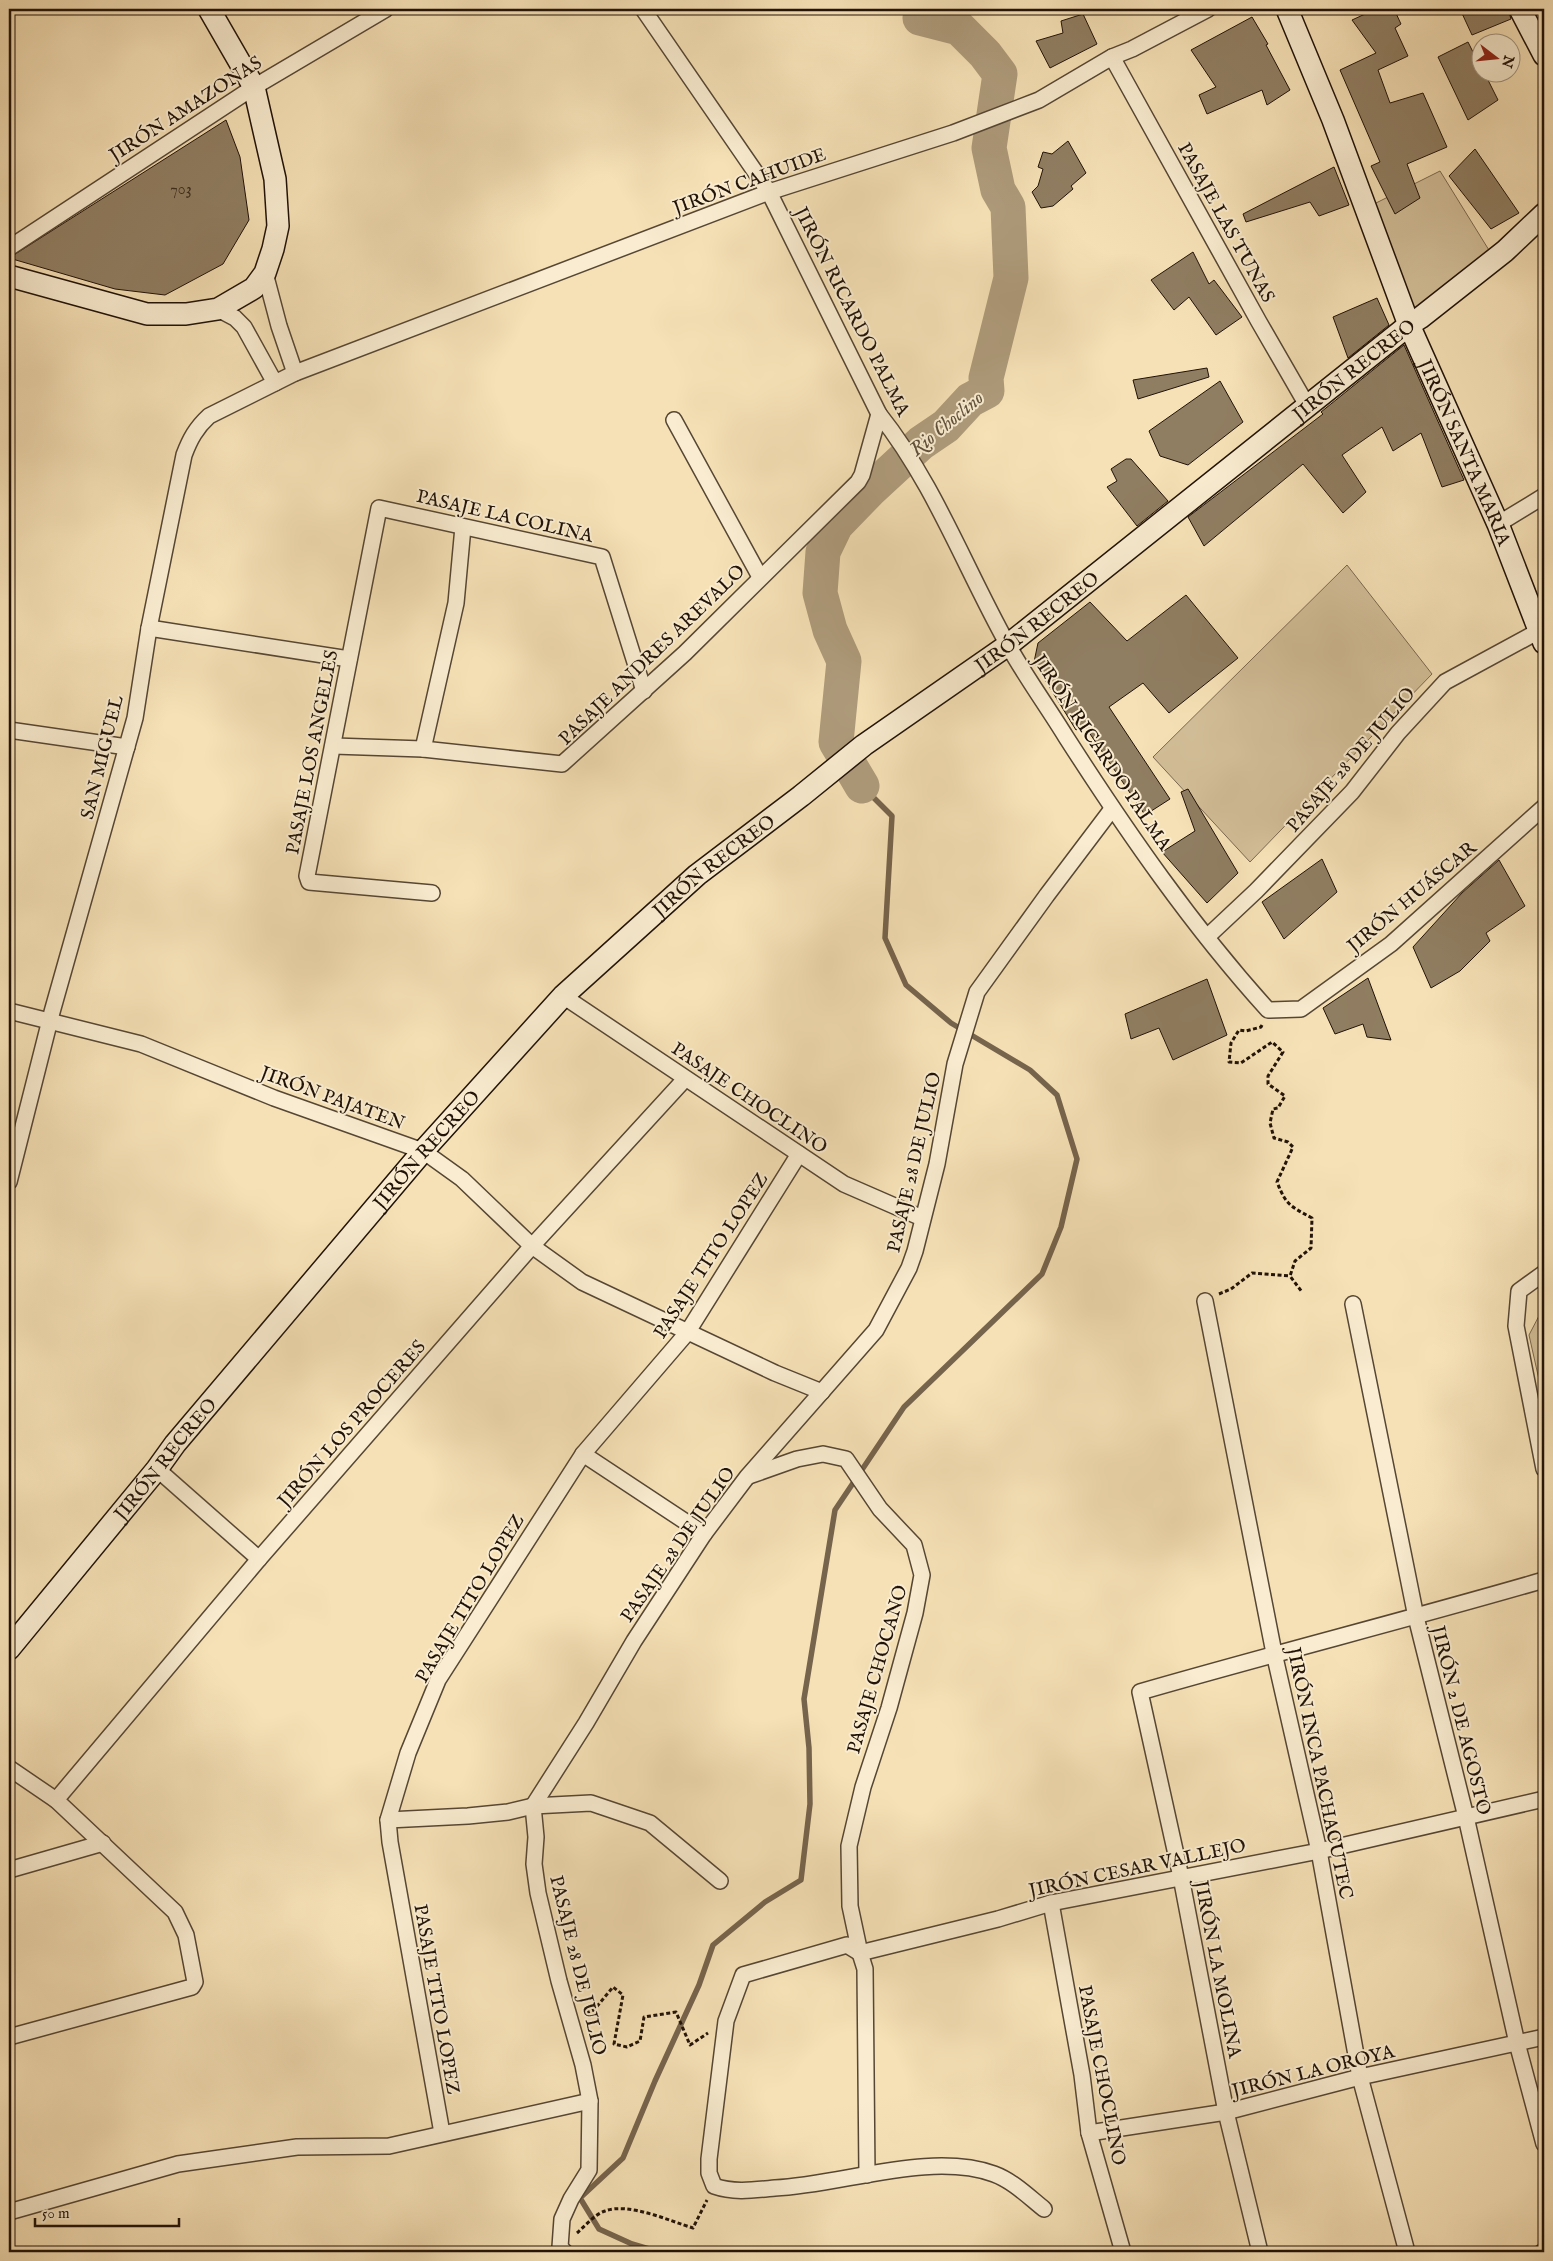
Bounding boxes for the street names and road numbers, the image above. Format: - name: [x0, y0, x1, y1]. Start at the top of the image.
- street label: JIRÓN AMAZONAS: [103, 51, 267, 169]
- street label: PASAJE LAS TUNAS: [1171, 139, 1279, 307]
- street label: JIRÓN CAHUIDE: [668, 142, 830, 221]
- street label: JIRÓN RICARDO PALMA: [787, 201, 916, 422]
- street label: JIRÓN RECREO: [1287, 314, 1421, 429]
- street label: JIRÓN SANTA MARIA: [1411, 354, 1516, 551]
- street label: PASAJE LA COLINA: [414, 485, 596, 549]
- street label: PASAJE ANDRES AREVALO: [554, 560, 751, 751]
- street label: JIRÓN RECREO: [969, 567, 1105, 680]
- street label: PASAJE LOS ANGELES: [281, 648, 345, 856]
- street label: JIRÓN RICARDO PALMA: [1025, 648, 1178, 857]
- street label: PASAJE 28 DE JULIO: [1282, 683, 1421, 838]
- street label: SAN MIGUEL: [76, 693, 130, 822]
- street label: JIRÓN RECREO: [647, 810, 781, 925]
- street label: JIRÓN HUÁSCAR: [1341, 835, 1482, 960]
- street label: PASAJE CHOCLINO: [666, 1037, 832, 1160]
- street label: JIRÓN PAJATEN: [255, 1060, 408, 1136]
- street label: PASAJE 28 DE JULIO: [883, 1070, 947, 1255]
- street label: JIRÓN RECREO: [368, 1086, 486, 1217]
- street label: PASAJE TITO LOPEZ: [649, 1169, 774, 1343]
- street label: JIRÓN LOS PROCERES: [271, 1335, 432, 1514]
- street label: JIRÓN RECREO: [108, 1394, 223, 1528]
- street label: PASAJE 28 DE JULIO: [616, 1462, 742, 1628]
- street label: PASAJE TITO LOPEZ: [411, 1510, 531, 1688]
- street label: PASAJE CHOCANO: [842, 1582, 914, 1757]
- street label: JIRÓN 2 DE AGOSTO: [1424, 1621, 1496, 1818]
- street label: JIRÓN INCA PACHACUTEC: [1280, 1643, 1358, 1902]
- street label: JIRÓN CESAR VALLEJO: [1024, 1833, 1248, 1904]
- street label: PASAJE 28 DE JULIO: [543, 1873, 611, 2058]
- street label: JIRÓN LA MOLINA: [1188, 1876, 1247, 2061]
- street label: PASAJE TITO LOPEZ: [407, 1902, 465, 2096]
- street label: PASAJE CHOCLINO: [1072, 1983, 1130, 2168]
- street label: JIRÓN LA OROYA: [1228, 2039, 1398, 2104]

